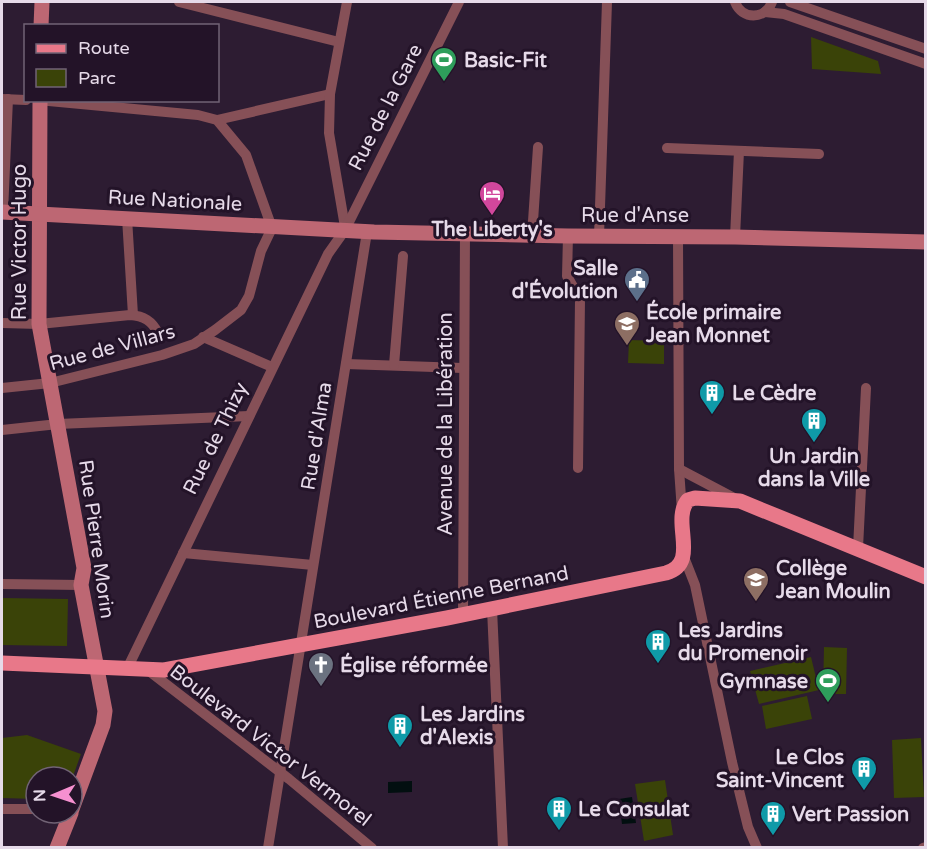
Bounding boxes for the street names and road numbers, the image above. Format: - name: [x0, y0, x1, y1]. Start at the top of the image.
- street label: Rue de la Gare: [344, 40, 428, 175]
- street label: Rue Victor Hugo: [8, 164, 32, 320]
- street label: Rue Nationale: [107, 185, 243, 217]
- street label: Rue d'Anse: [581, 204, 689, 228]
- street label: Avenue de la Libération: [434, 312, 458, 536]
- street label: Rue de Villars: [47, 320, 178, 376]
- street label: Rue de Thizy: [178, 378, 254, 499]
- street label: Rue d'Alma: [297, 380, 337, 492]
- street label: Rue Pierre Morin: [73, 458, 119, 620]
- street label: Boulevard Étienne Bernand: [311, 560, 571, 635]
- street label: Boulevard Victor Vermorel: [165, 660, 376, 832]

